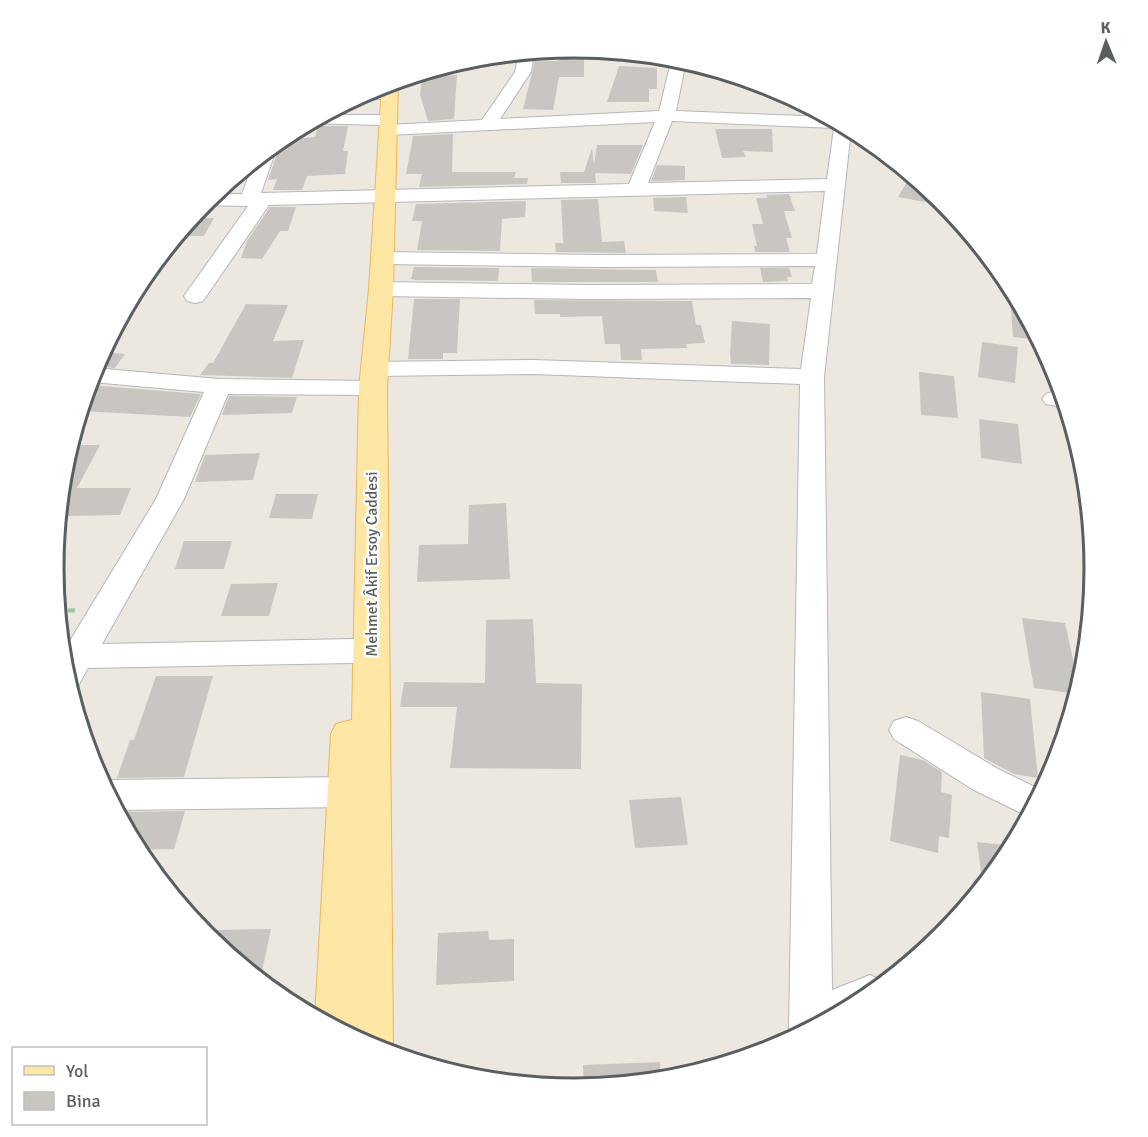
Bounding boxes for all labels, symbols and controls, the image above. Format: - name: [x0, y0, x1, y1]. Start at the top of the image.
- north arrow: [1076, 12, 1136, 72]
- text: K: [1100, 18, 1111, 38]
- street label: Mehmet Âkif Ersoy Caddesi: [362, 471, 382, 657]
- legend: [12, 1047, 207, 1125]
- text: Yol: [66, 1060, 89, 1082]
- text: Bina: [66, 1090, 101, 1112]

